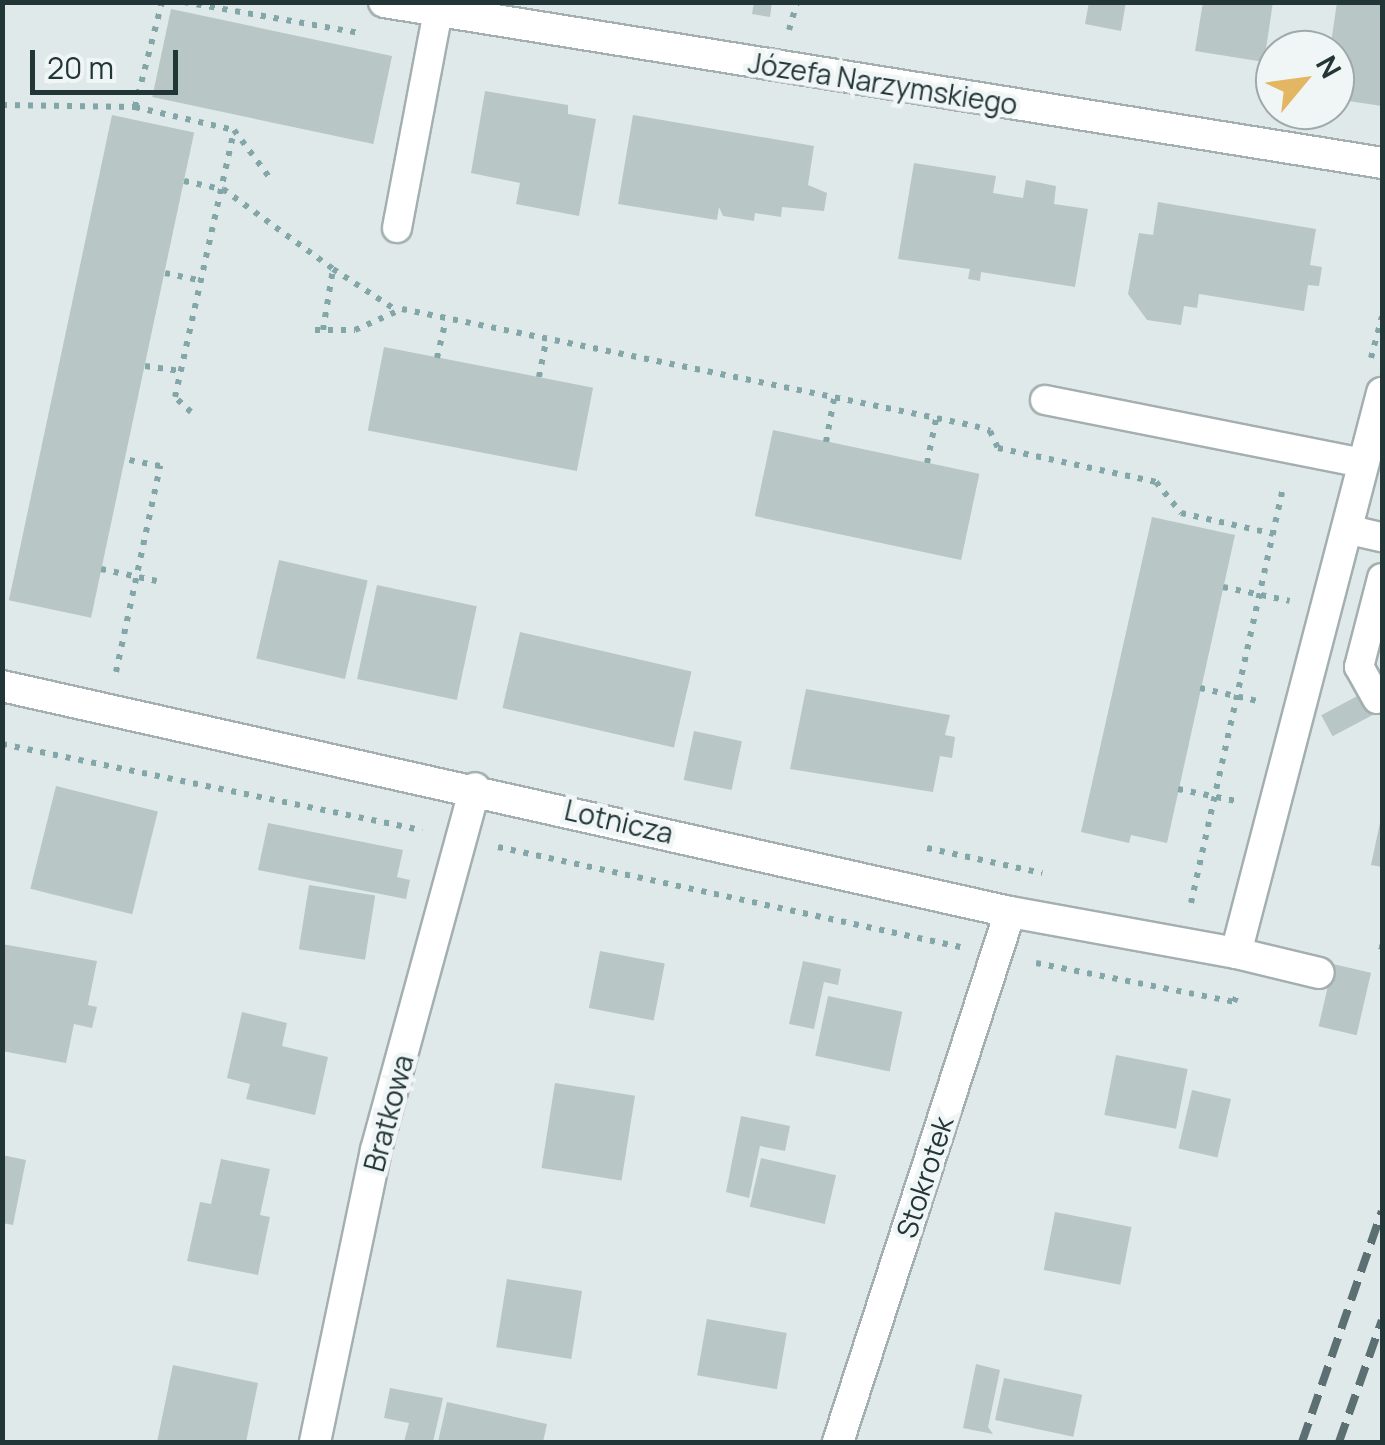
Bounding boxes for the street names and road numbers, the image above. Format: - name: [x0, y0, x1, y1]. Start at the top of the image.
- street label: Józefa Narzymskiego: [746, 45, 1020, 121]
- street label: Lotnicza: [561, 792, 677, 850]
- street label: Bratkowa: [356, 1051, 420, 1175]
- street label: Stokrotek: [889, 1112, 959, 1242]

